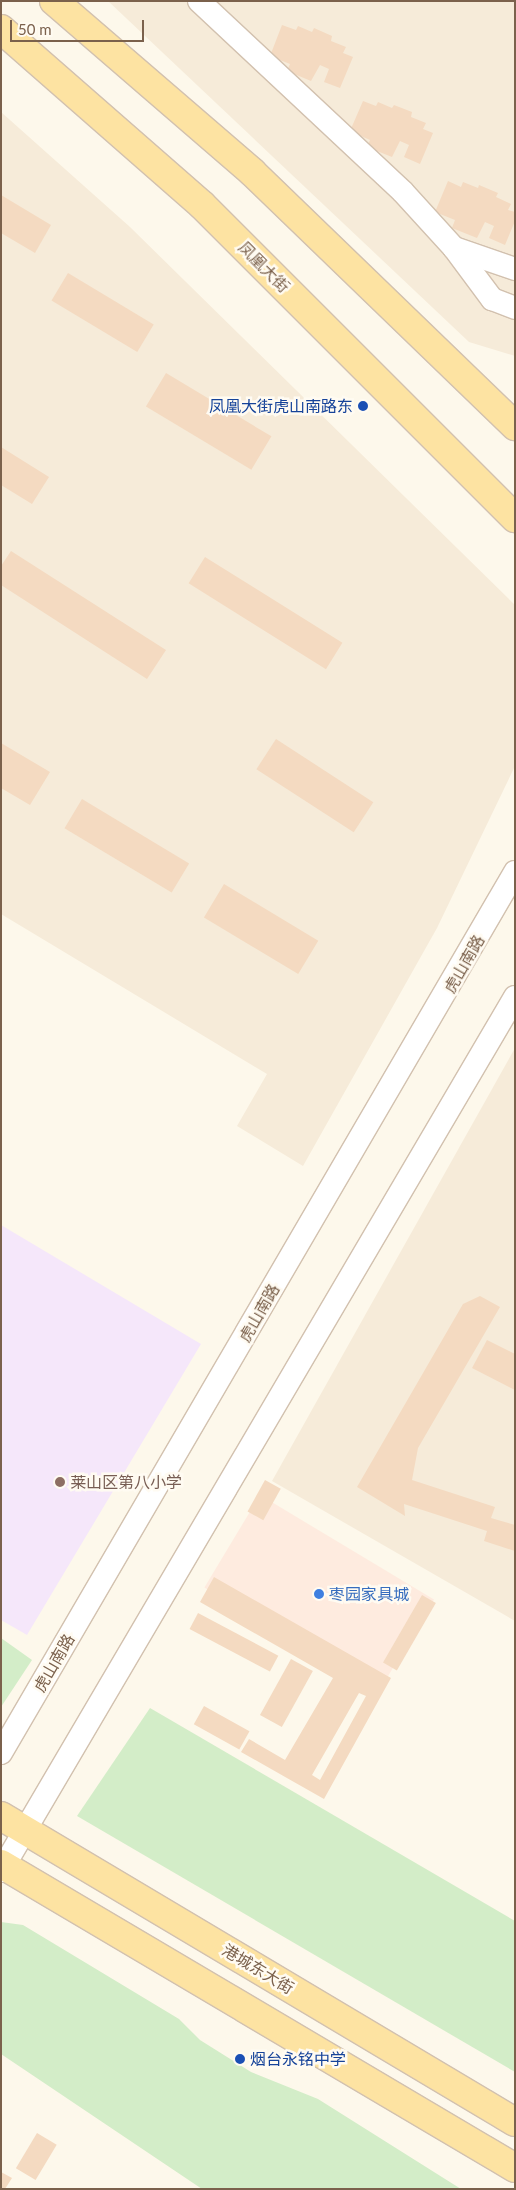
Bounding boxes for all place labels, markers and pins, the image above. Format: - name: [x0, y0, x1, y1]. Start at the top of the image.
- place label: 凤凰大街虎山南路东: [209, 396, 353, 416]
- marker: 凤凰大街虎山南路东: [357, 400, 369, 412]
- place label: 莱山区第八小学: [70, 1472, 182, 1492]
- marker: 莱山区第八小学: [54, 1476, 66, 1488]
- place label: 枣园家具城: [329, 1584, 409, 1604]
- marker: 枣园家具城: [313, 1588, 325, 1600]
- place label: 烟台永铭中学: [250, 2049, 346, 2069]
- marker: 烟台永铭中学: [234, 2053, 246, 2065]

